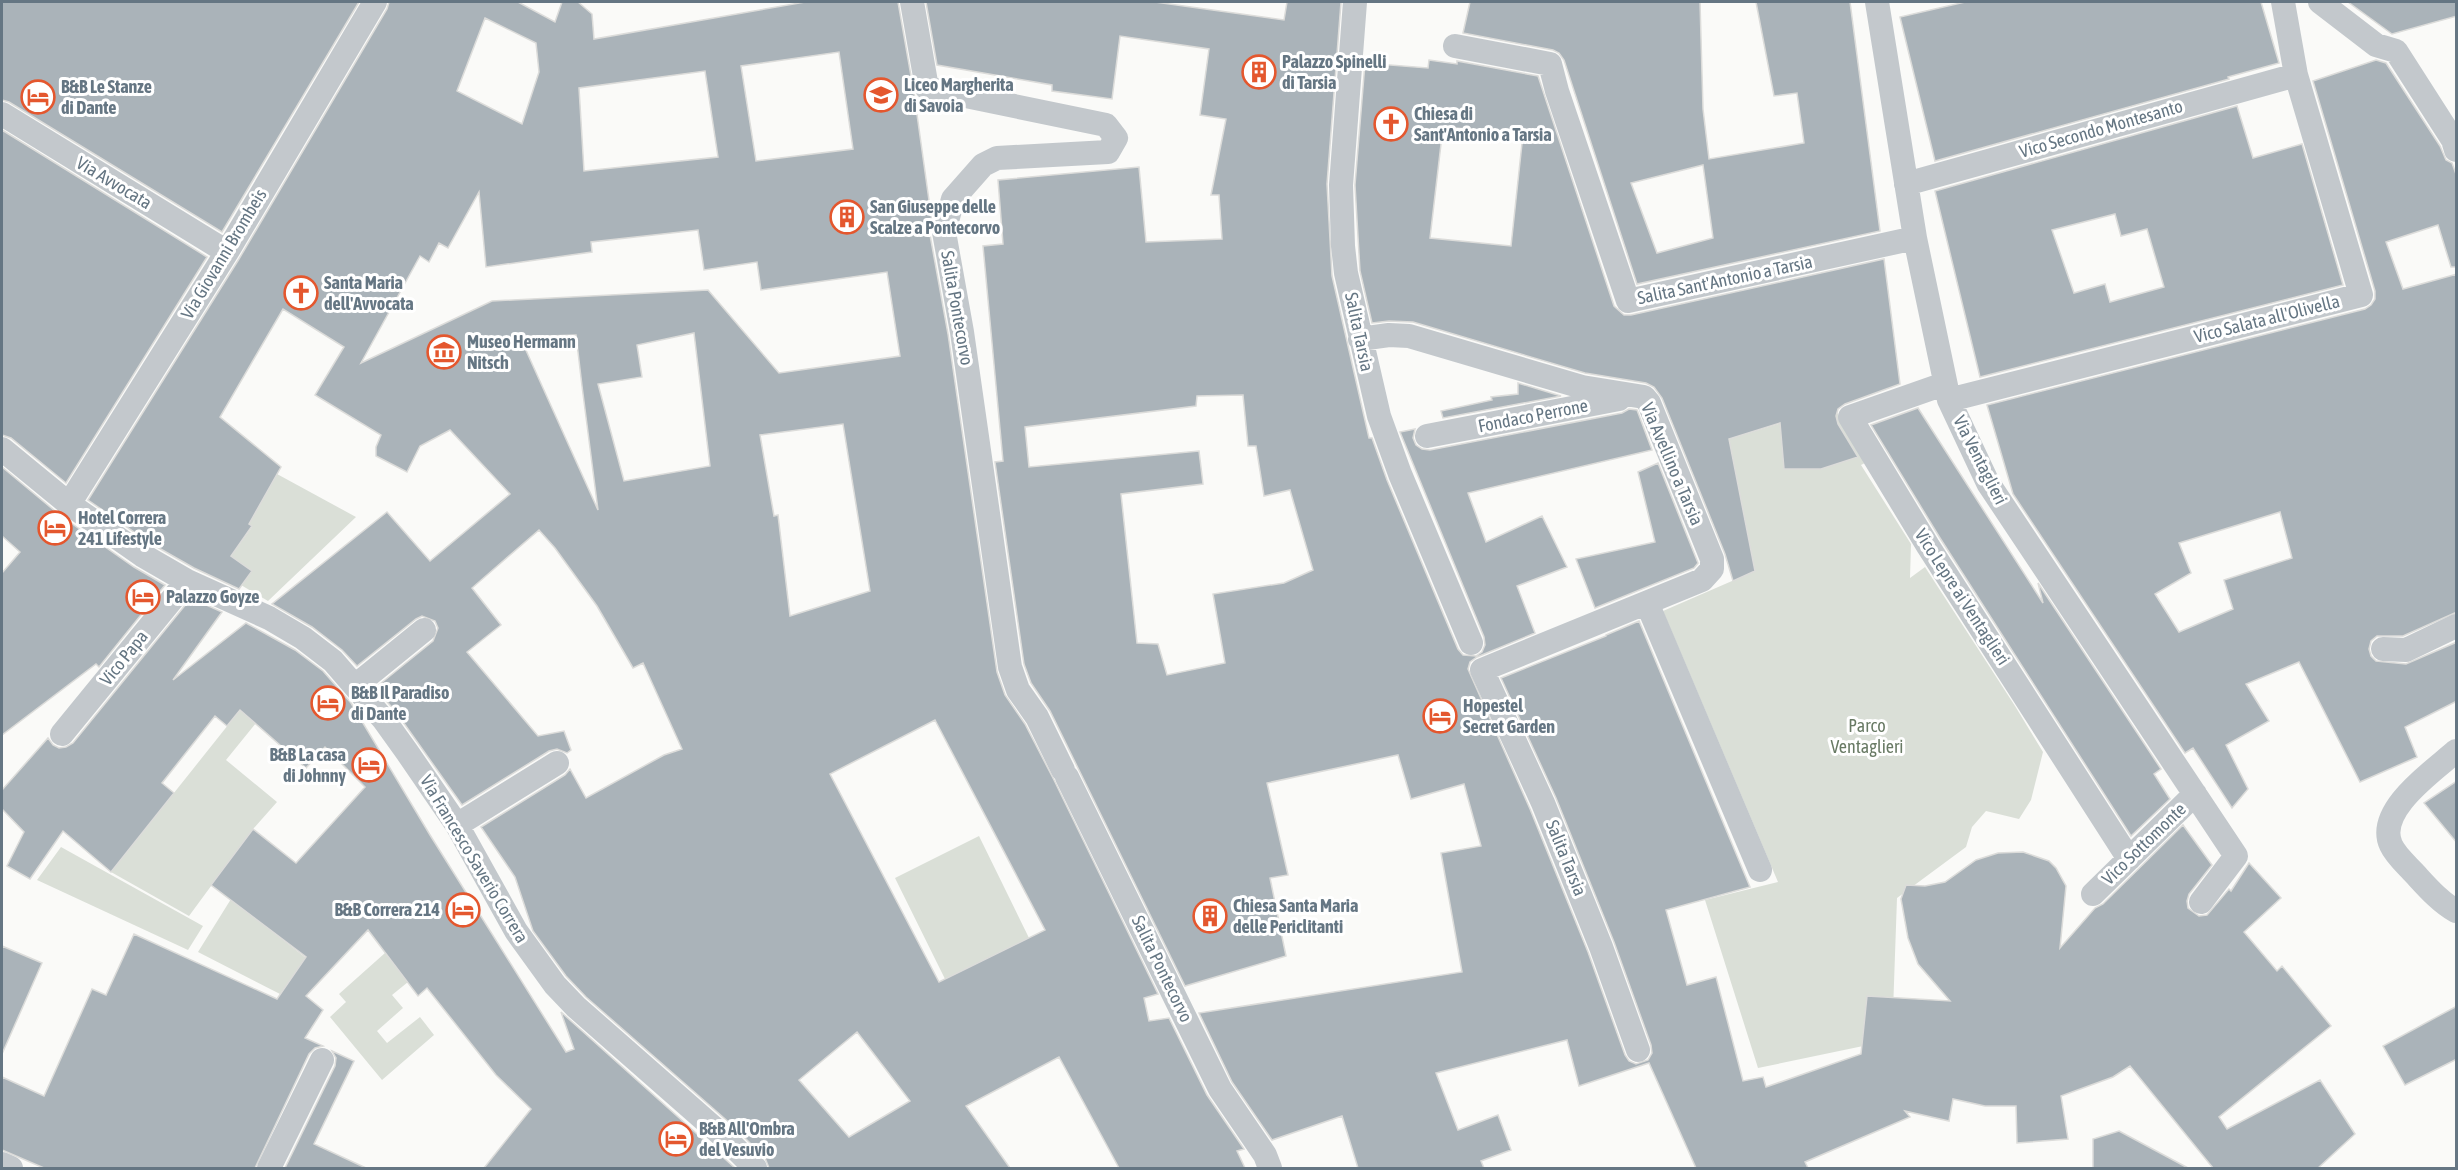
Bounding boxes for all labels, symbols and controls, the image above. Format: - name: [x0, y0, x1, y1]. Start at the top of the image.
- place label: Palazzo Spinelli di Tarsia: [1282, 51, 1387, 93]
- building icon: Palazzo Spinelli di Tarsia: [1241, 54, 1277, 90]
- place label: Liceo Margherita di Savoia: [904, 74, 1014, 116]
- place label: B&B Le Stanze di Dante: [61, 76, 152, 118]
- school or university icon: Liceo Margherita di Savoia: [863, 77, 899, 113]
- hotel icon: B&B Le Stanze di Dante: [20, 79, 56, 115]
- street label: Vico Secondo Montesanto: [2017, 95, 2185, 162]
- place label: Chiesa di Sant'Antonio a Tarsia: [1414, 103, 1552, 145]
- church icon: Chiesa di Sant'Antonio a Tarsia: [1373, 106, 1409, 142]
- street label: Via Avvocata: [73, 152, 156, 213]
- street label: Via Giovanni Brombeis: [176, 185, 271, 323]
- place label: San Giuseppe delle Scalze a Pontecorvo: [870, 196, 1000, 238]
- building icon: San Giuseppe delle Scalze a Pontecorvo: [829, 199, 865, 235]
- street label: Salita Pontecorvo: [937, 249, 978, 367]
- street label: Salita Sant'Antonio a Tarsia: [1635, 251, 1814, 308]
- place label: Santa Maria dell'Avvocata: [324, 272, 414, 314]
- church icon: Santa Maria dell'Avvocata: [283, 275, 319, 311]
- street label: Vico Salata all'Olivella: [2192, 290, 2342, 347]
- street label: Salita Tarsia: [1341, 291, 1378, 373]
- place label: Museo Hermann Nitsch: [467, 331, 576, 373]
- museum icon: Museo Hermann Nitsch: [426, 334, 462, 370]
- street label: Fondaco Perrone: [1476, 395, 1590, 436]
- street label: Via Avellino a Tarsia: [1637, 399, 1708, 528]
- street label: Via Ventaglieri: [1949, 412, 2012, 508]
- place label: Hotel Correra 241 Lifestyle: [78, 507, 166, 549]
- hotel icon: Hotel Correra 241 Lifestyle: [37, 510, 73, 546]
- street label: Vico Lepre ai Ventaglieri: [1911, 525, 2014, 669]
- hotel icon: Palazzo Goyze: [125, 579, 161, 615]
- place label: Palazzo Goyze: [166, 586, 259, 607]
- street label: Vico Papa: [95, 626, 152, 689]
- place label: B&B Il Paradiso di Dante: [351, 682, 449, 724]
- hotel icon: B&B Il Paradiso di Dante: [310, 685, 346, 721]
- place label: Hopestel Secret Garden: [1463, 695, 1555, 737]
- hotel icon: Hopestel Secret Garden: [1422, 698, 1458, 734]
- park label: Parco Ventaglieri: [1830, 715, 1904, 757]
- place label: B&B La casa di Johnny: [270, 744, 347, 786]
- hotel icon: B&B La casa di Johnny: [351, 747, 387, 783]
- street label: Via Francesco Saverio Correra: [416, 771, 533, 946]
- street label: Vico Sottomonte: [2097, 798, 2190, 889]
- street label: Salita Tarsia: [1542, 817, 1591, 899]
- hotel icon: B&B Correra 214: [445, 892, 481, 928]
- place label: Chiesa Santa Maria delle Periclitanti: [1233, 895, 1358, 937]
- building icon: Chiesa Santa Maria delle Periclitanti: [1192, 898, 1228, 934]
- place label: B&B Correra 214: [335, 899, 440, 920]
- street label: Salita Pontecorvo: [1128, 912, 1197, 1025]
- place label: B&B All'Ombra del Vesuvio: [699, 1118, 795, 1160]
- hotel icon: B&B All'Ombra del Vesuvio: [658, 1121, 694, 1157]

